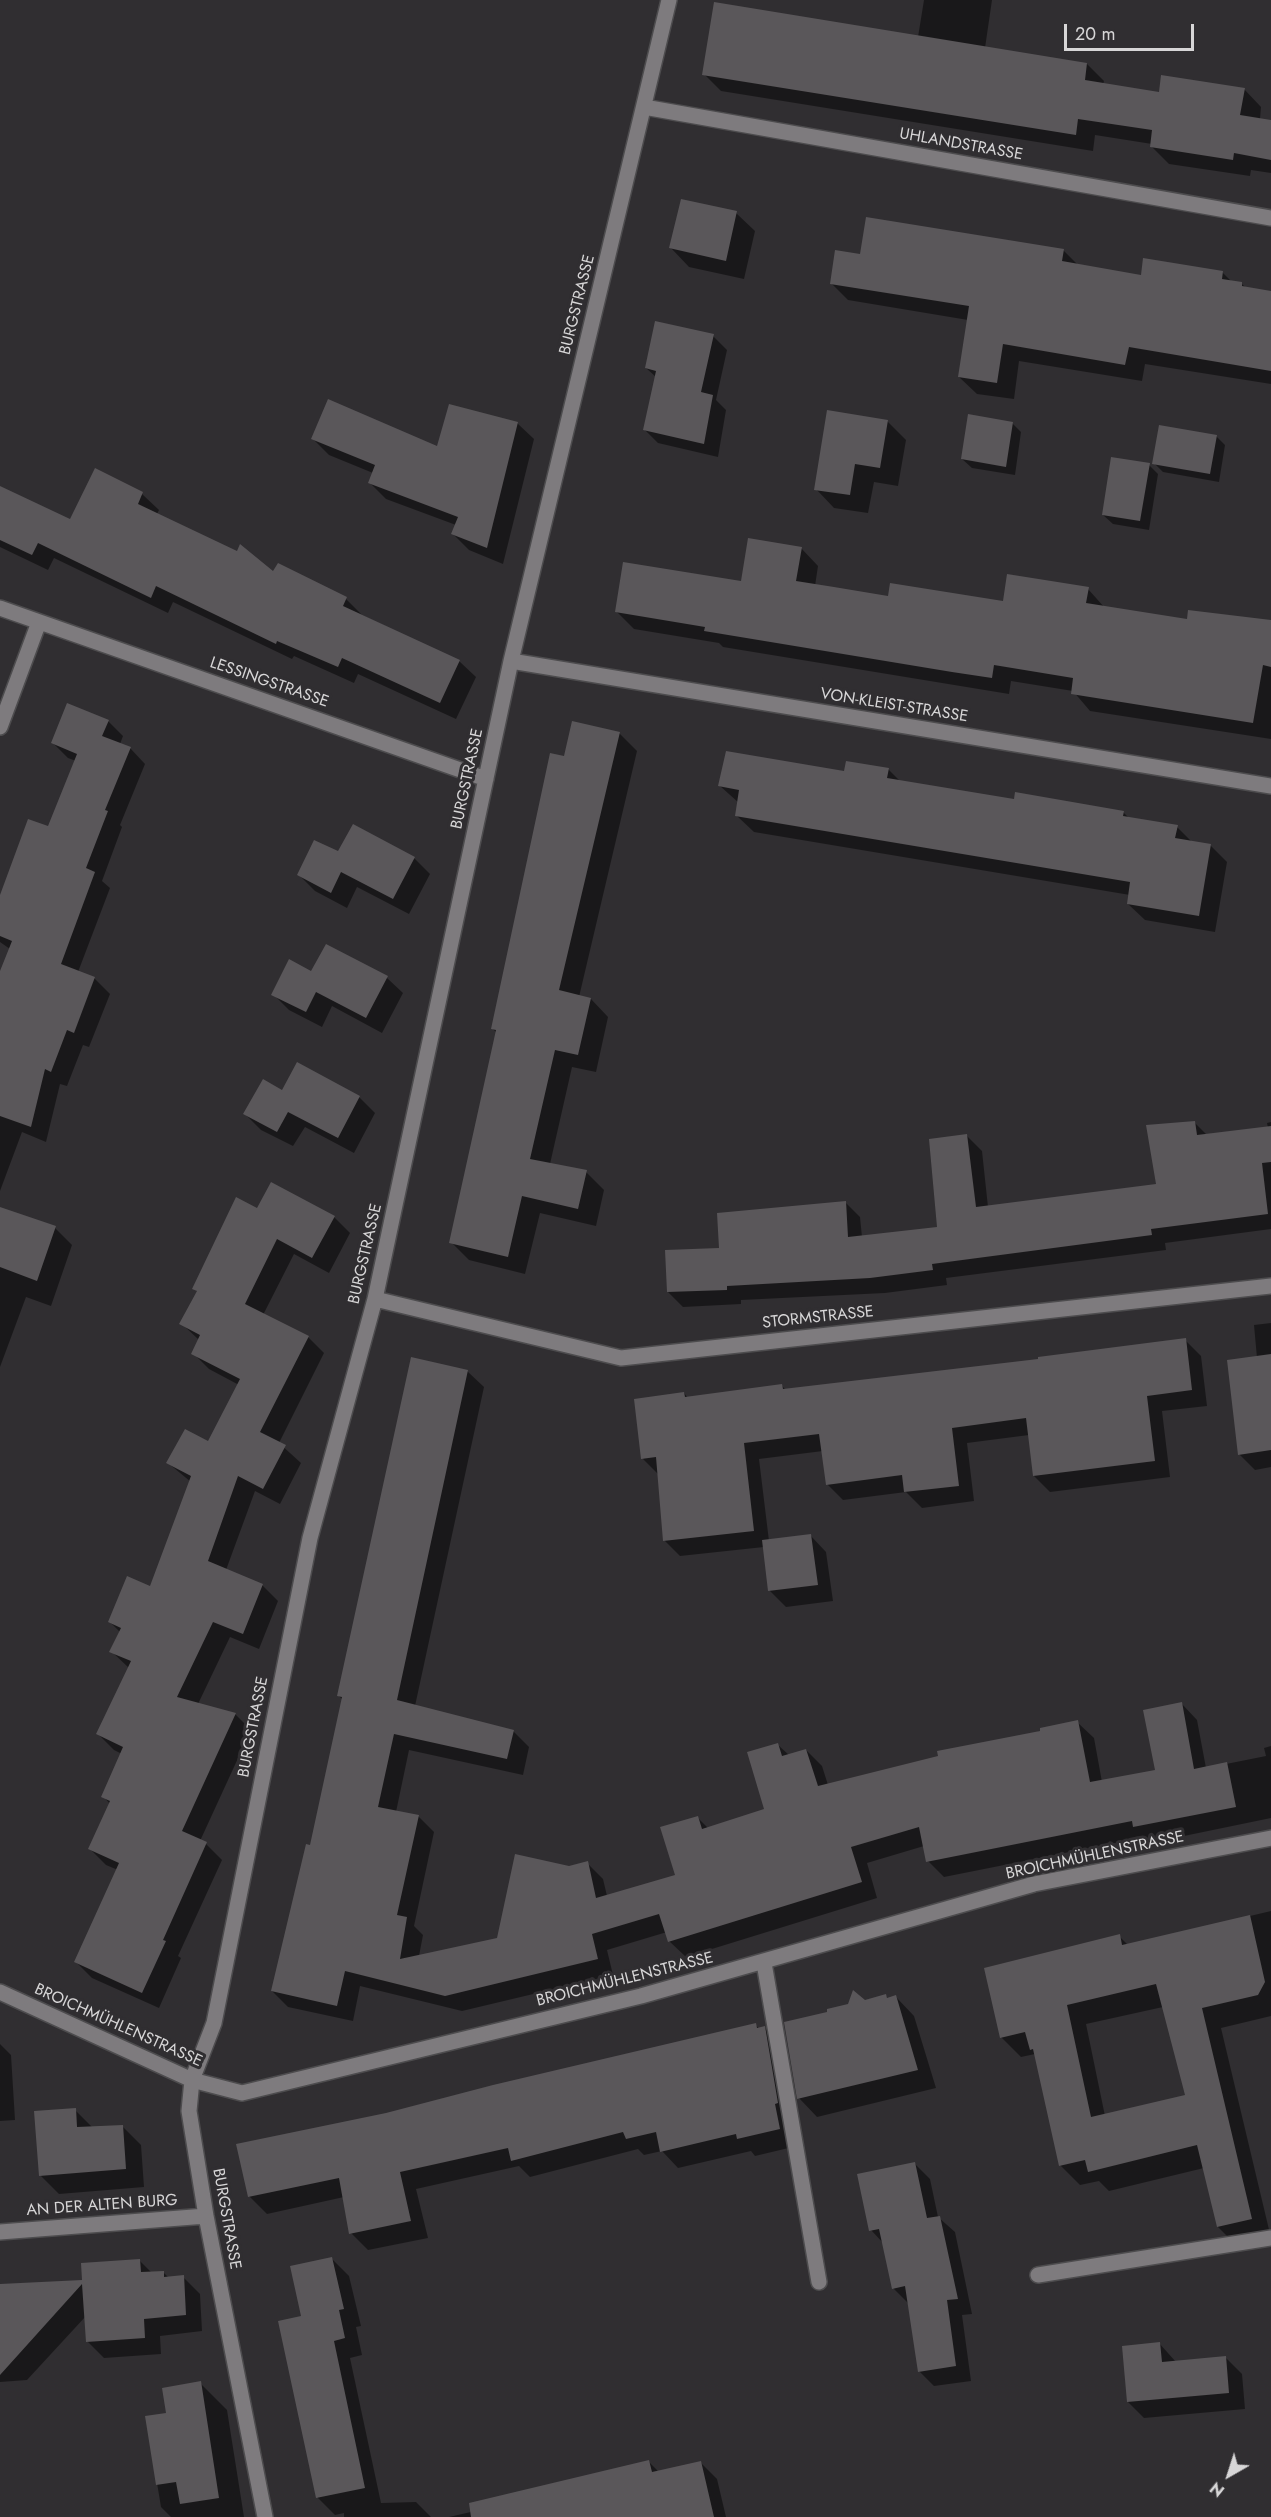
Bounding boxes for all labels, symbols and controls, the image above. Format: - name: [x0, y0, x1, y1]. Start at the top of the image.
- scale bar: [1067, 12, 1198, 50]
- text: 20 m: [1075, 21, 1115, 47]
- street label: UHLANDSTRASSE: [898, 125, 1024, 165]
- street label: BURGSTRASSE: [556, 253, 600, 357]
- street label: LESSINGSTRASSE: [207, 654, 331, 712]
- street label: VON-KLEIST-STRASSE: [819, 685, 969, 727]
- street label: BURGSTRASSE: [448, 727, 488, 831]
- street label: BURGSTRASSE: [345, 1202, 387, 1306]
- street label: STORMSTRASSE: [761, 1303, 875, 1333]
- street label: BURGSTRASSE: [235, 1675, 273, 1779]
- street label: BROICHMÜHLENSTRASSE: [1004, 1828, 1186, 1884]
- street label: BROICHMÜHLENSTRASSE: [535, 1949, 715, 2011]
- street label: BROICHMÜHLENSTRASSE: [31, 1980, 205, 2072]
- street label: BURGSTRASSE: [208, 2167, 244, 2271]
- street label: AN DER ALTEN BURG: [26, 2191, 178, 2221]
- north arrow: [1199, 2445, 1259, 2505]
- text: N: [1205, 2476, 1230, 2502]

